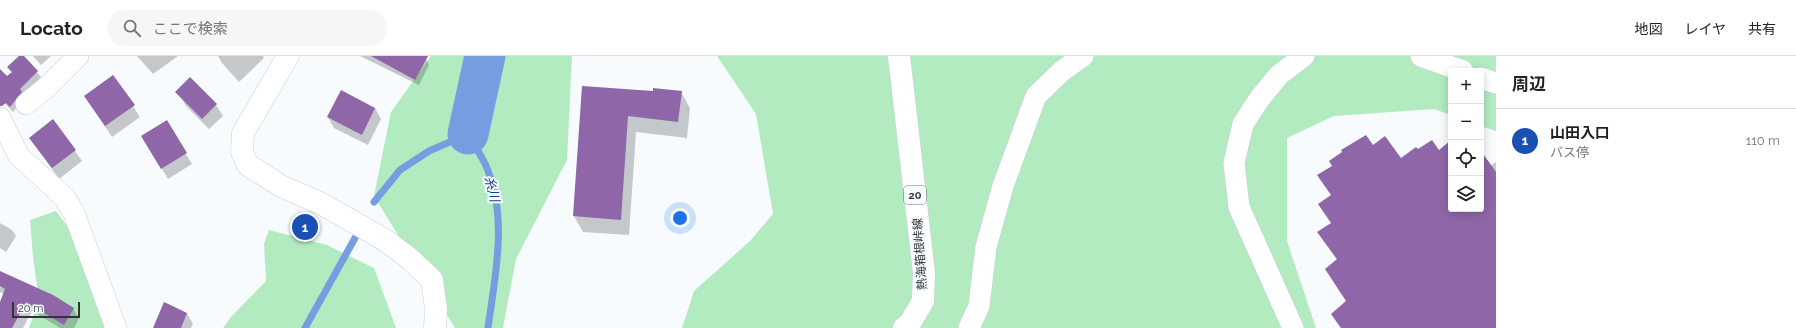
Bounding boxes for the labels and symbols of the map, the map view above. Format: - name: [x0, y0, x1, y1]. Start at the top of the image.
- water label: 糸川: [482, 175, 503, 205]
- road number: 20: [904, 186, 926, 204]
- your location: [670, 208, 690, 228]
- pin: 1: [292, 212, 318, 242]
- street label: 熱海箱根峠線: [911, 218, 929, 290]
- scale bar: [12, 300, 80, 319]

